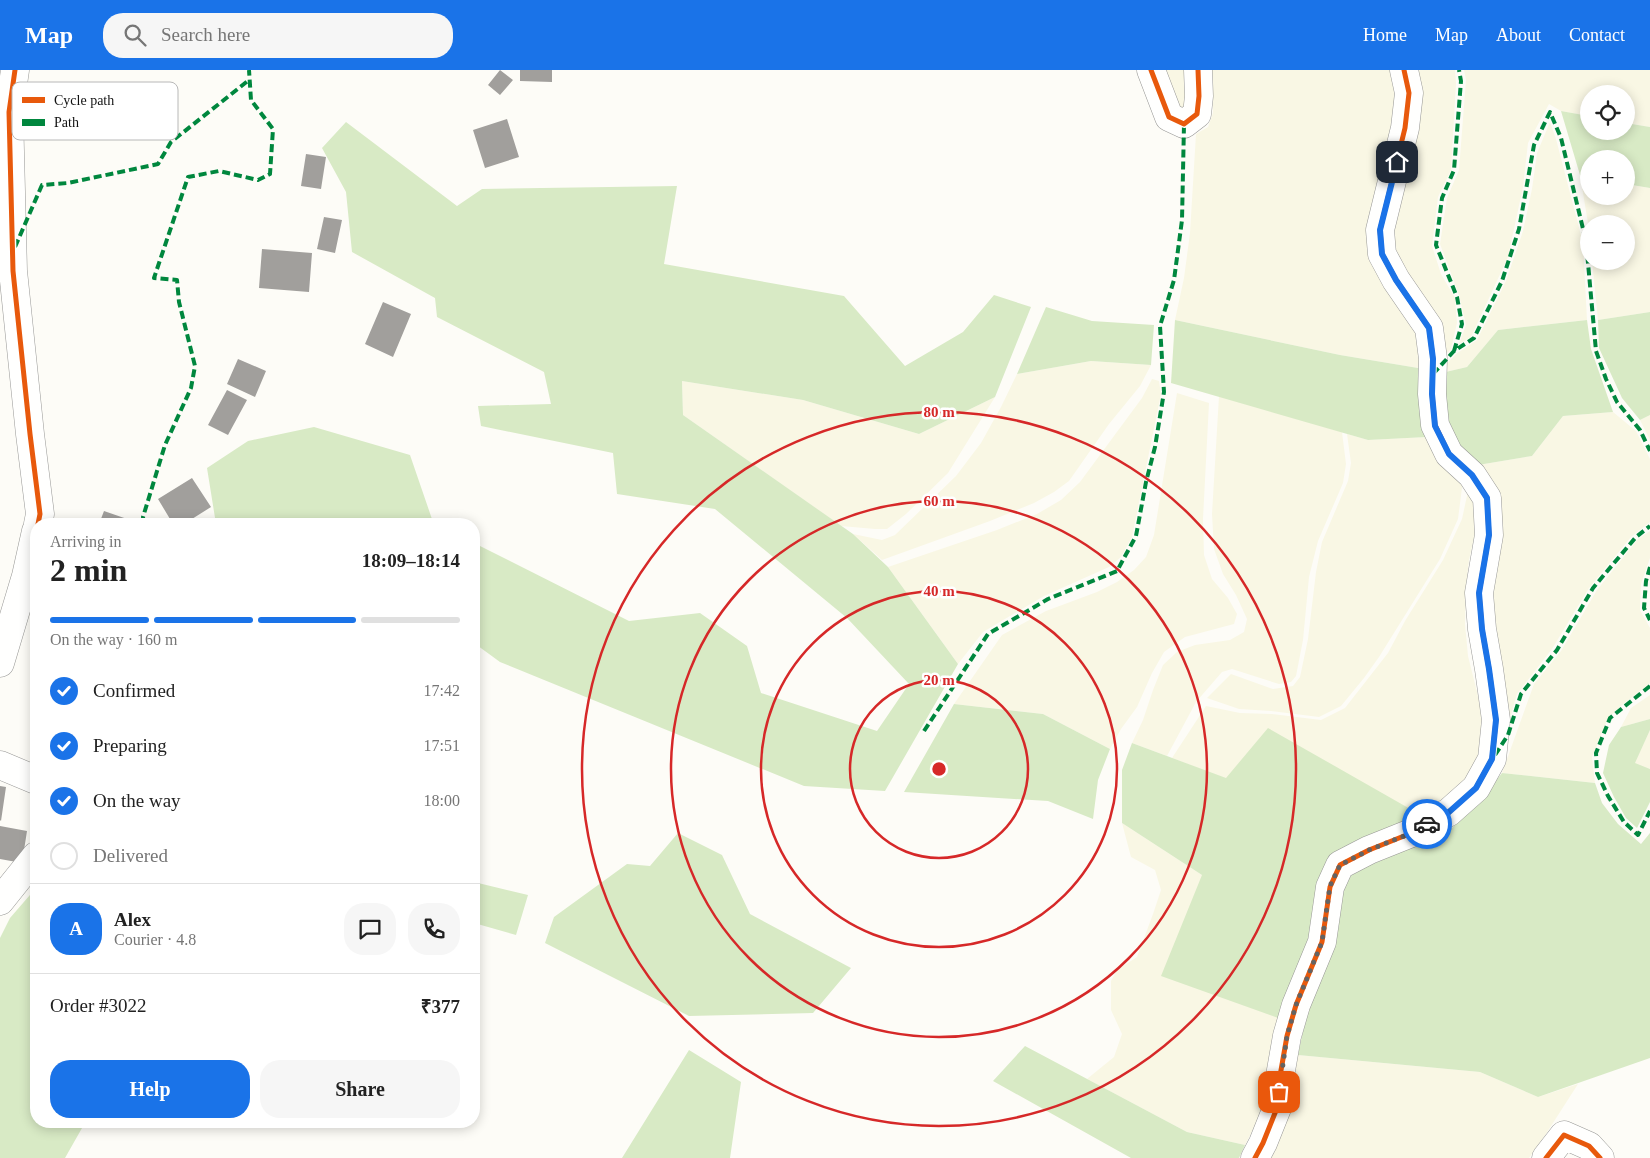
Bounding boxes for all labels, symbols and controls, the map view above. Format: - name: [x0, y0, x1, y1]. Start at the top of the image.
- search box: [103, 13, 453, 58]
- icon: search: [121, 21, 149, 49]
- text: Map: [25, 22, 73, 48]
- text: Search here: [161, 24, 250, 45]
- text: Home: [1363, 25, 1407, 45]
- text: Map: [1435, 25, 1468, 45]
- text: About: [1496, 25, 1541, 45]
- text: Contact: [1569, 25, 1625, 45]
- legend: [12, 82, 178, 140]
- map controls: [1580, 85, 1635, 270]
- button: locate: [1580, 85, 1635, 140]
- text: Cycle path: [54, 93, 114, 108]
- text: Path: [54, 115, 79, 130]
- pin: [1376, 141, 1418, 183]
- icon: home: [1383, 148, 1411, 176]
- button: +: [1580, 150, 1635, 205]
- button: −: [1580, 215, 1635, 270]
- text: 80 m: [923, 404, 955, 420]
- text: 60 m: [923, 493, 955, 509]
- text: Arriving in: [50, 533, 122, 550]
- text: 18:09–18:14: [362, 550, 460, 571]
- text: 2 min: [50, 552, 127, 588]
- text: 40 m: [923, 583, 955, 599]
- text: On the way · 160 m: [50, 631, 178, 648]
- text: 20 m: [923, 672, 955, 688]
- icon: check: [50, 677, 78, 705]
- text: Confirmed: [93, 680, 175, 701]
- text: 17:42: [424, 682, 460, 699]
- icon: check: [50, 732, 78, 760]
- text: Preparing: [93, 735, 167, 756]
- text: 17:51: [424, 737, 460, 754]
- centre of rings: [930, 760, 948, 778]
- icon: check: [50, 787, 78, 815]
- text: On the way: [93, 790, 181, 811]
- text: 18:00: [424, 792, 460, 809]
- courier: [1402, 799, 1452, 849]
- icon: car: [1413, 810, 1441, 838]
- text: Delivered: [93, 845, 168, 866]
- button: chat: [344, 903, 396, 955]
- button: phone: [408, 903, 460, 955]
- text: Alex: [114, 909, 151, 930]
- text: A: [69, 918, 83, 939]
- text: Courier · 4.8: [114, 931, 196, 948]
- text: Order #3022: [50, 995, 147, 1016]
- text: ₹377: [421, 996, 460, 1017]
- button: Help: [50, 1060, 250, 1118]
- button: Share: [260, 1060, 460, 1118]
- pin: [1258, 1071, 1300, 1113]
- icon: bag: [1265, 1078, 1293, 1106]

